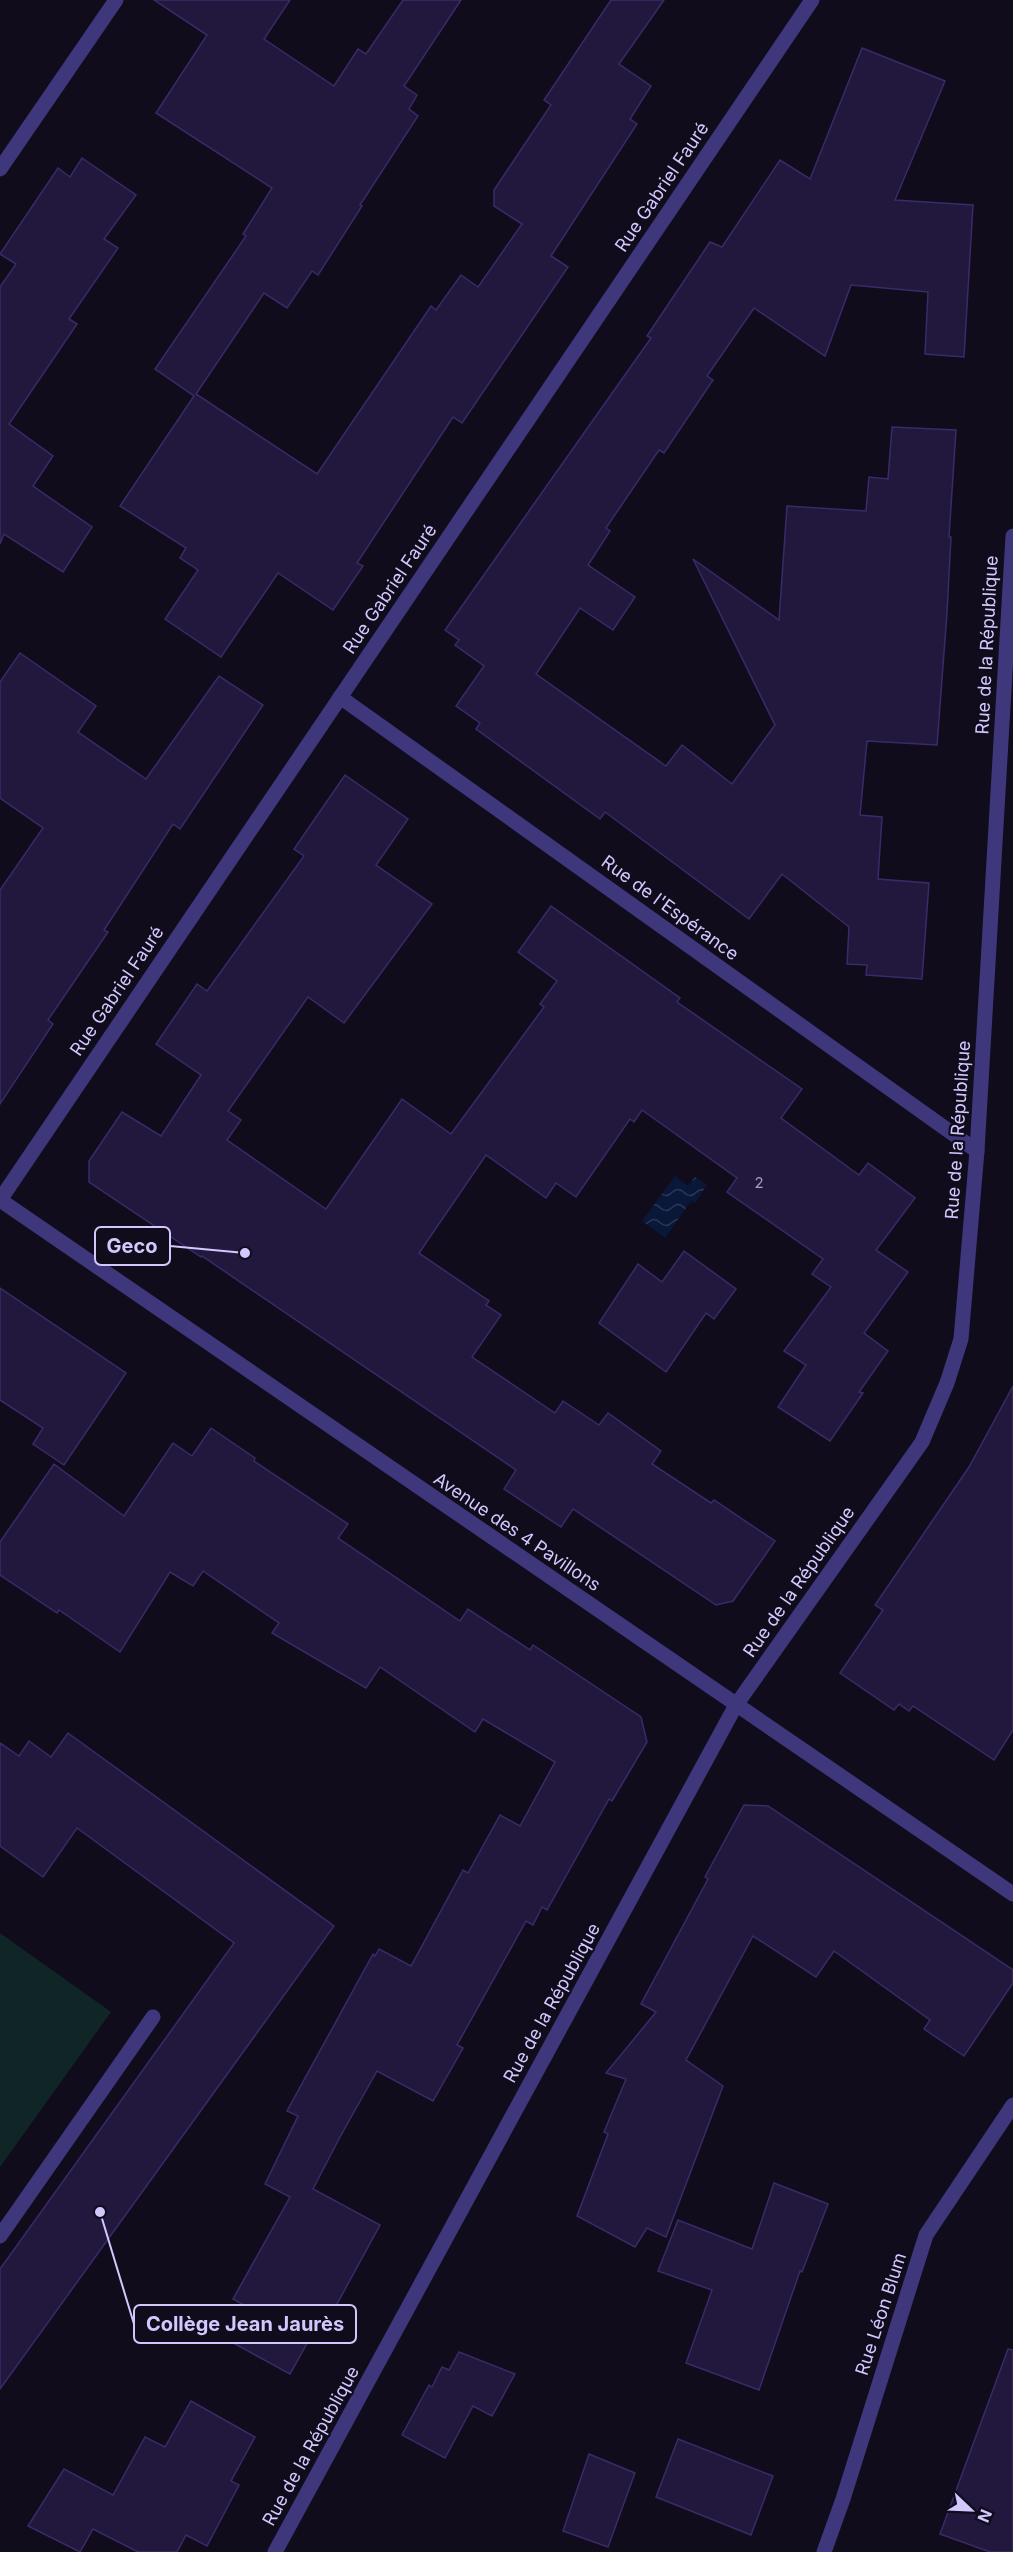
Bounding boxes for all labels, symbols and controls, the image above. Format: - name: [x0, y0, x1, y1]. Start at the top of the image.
- street label: Rue Gabriel Fauré: [610, 118, 713, 255]
- street label: Rue Gabriel Fauré: [338, 520, 441, 657]
- street label: Rue de la République: [971, 555, 1002, 735]
- street label: Rue de l'Espérance: [598, 851, 743, 964]
- street label: Rue Gabriel Fauré: [65, 922, 168, 1059]
- street label: Rue de la République: [941, 1040, 974, 1220]
- house number: 2: [754, 1173, 764, 1192]
- callout: Geco: [95, 1227, 170, 1265]
- text: Geco: [107, 1234, 157, 1258]
- street label: Avenue des 4 Pavillons: [430, 1468, 605, 1595]
- street label: Rue de la République: [739, 1502, 859, 1661]
- street label: Rue de la République: [499, 1919, 604, 2086]
- street label: Rue Léon Blum: [851, 2250, 910, 2378]
- callout: Collège Jean Jaurès: [134, 2305, 356, 2343]
- text: Collège Jean Jaurès: [146, 2312, 344, 2336]
- street label: Rue de la République: [258, 2362, 363, 2529]
- north arrow: [941, 2480, 1001, 2540]
- text: N: [973, 2506, 996, 2525]

